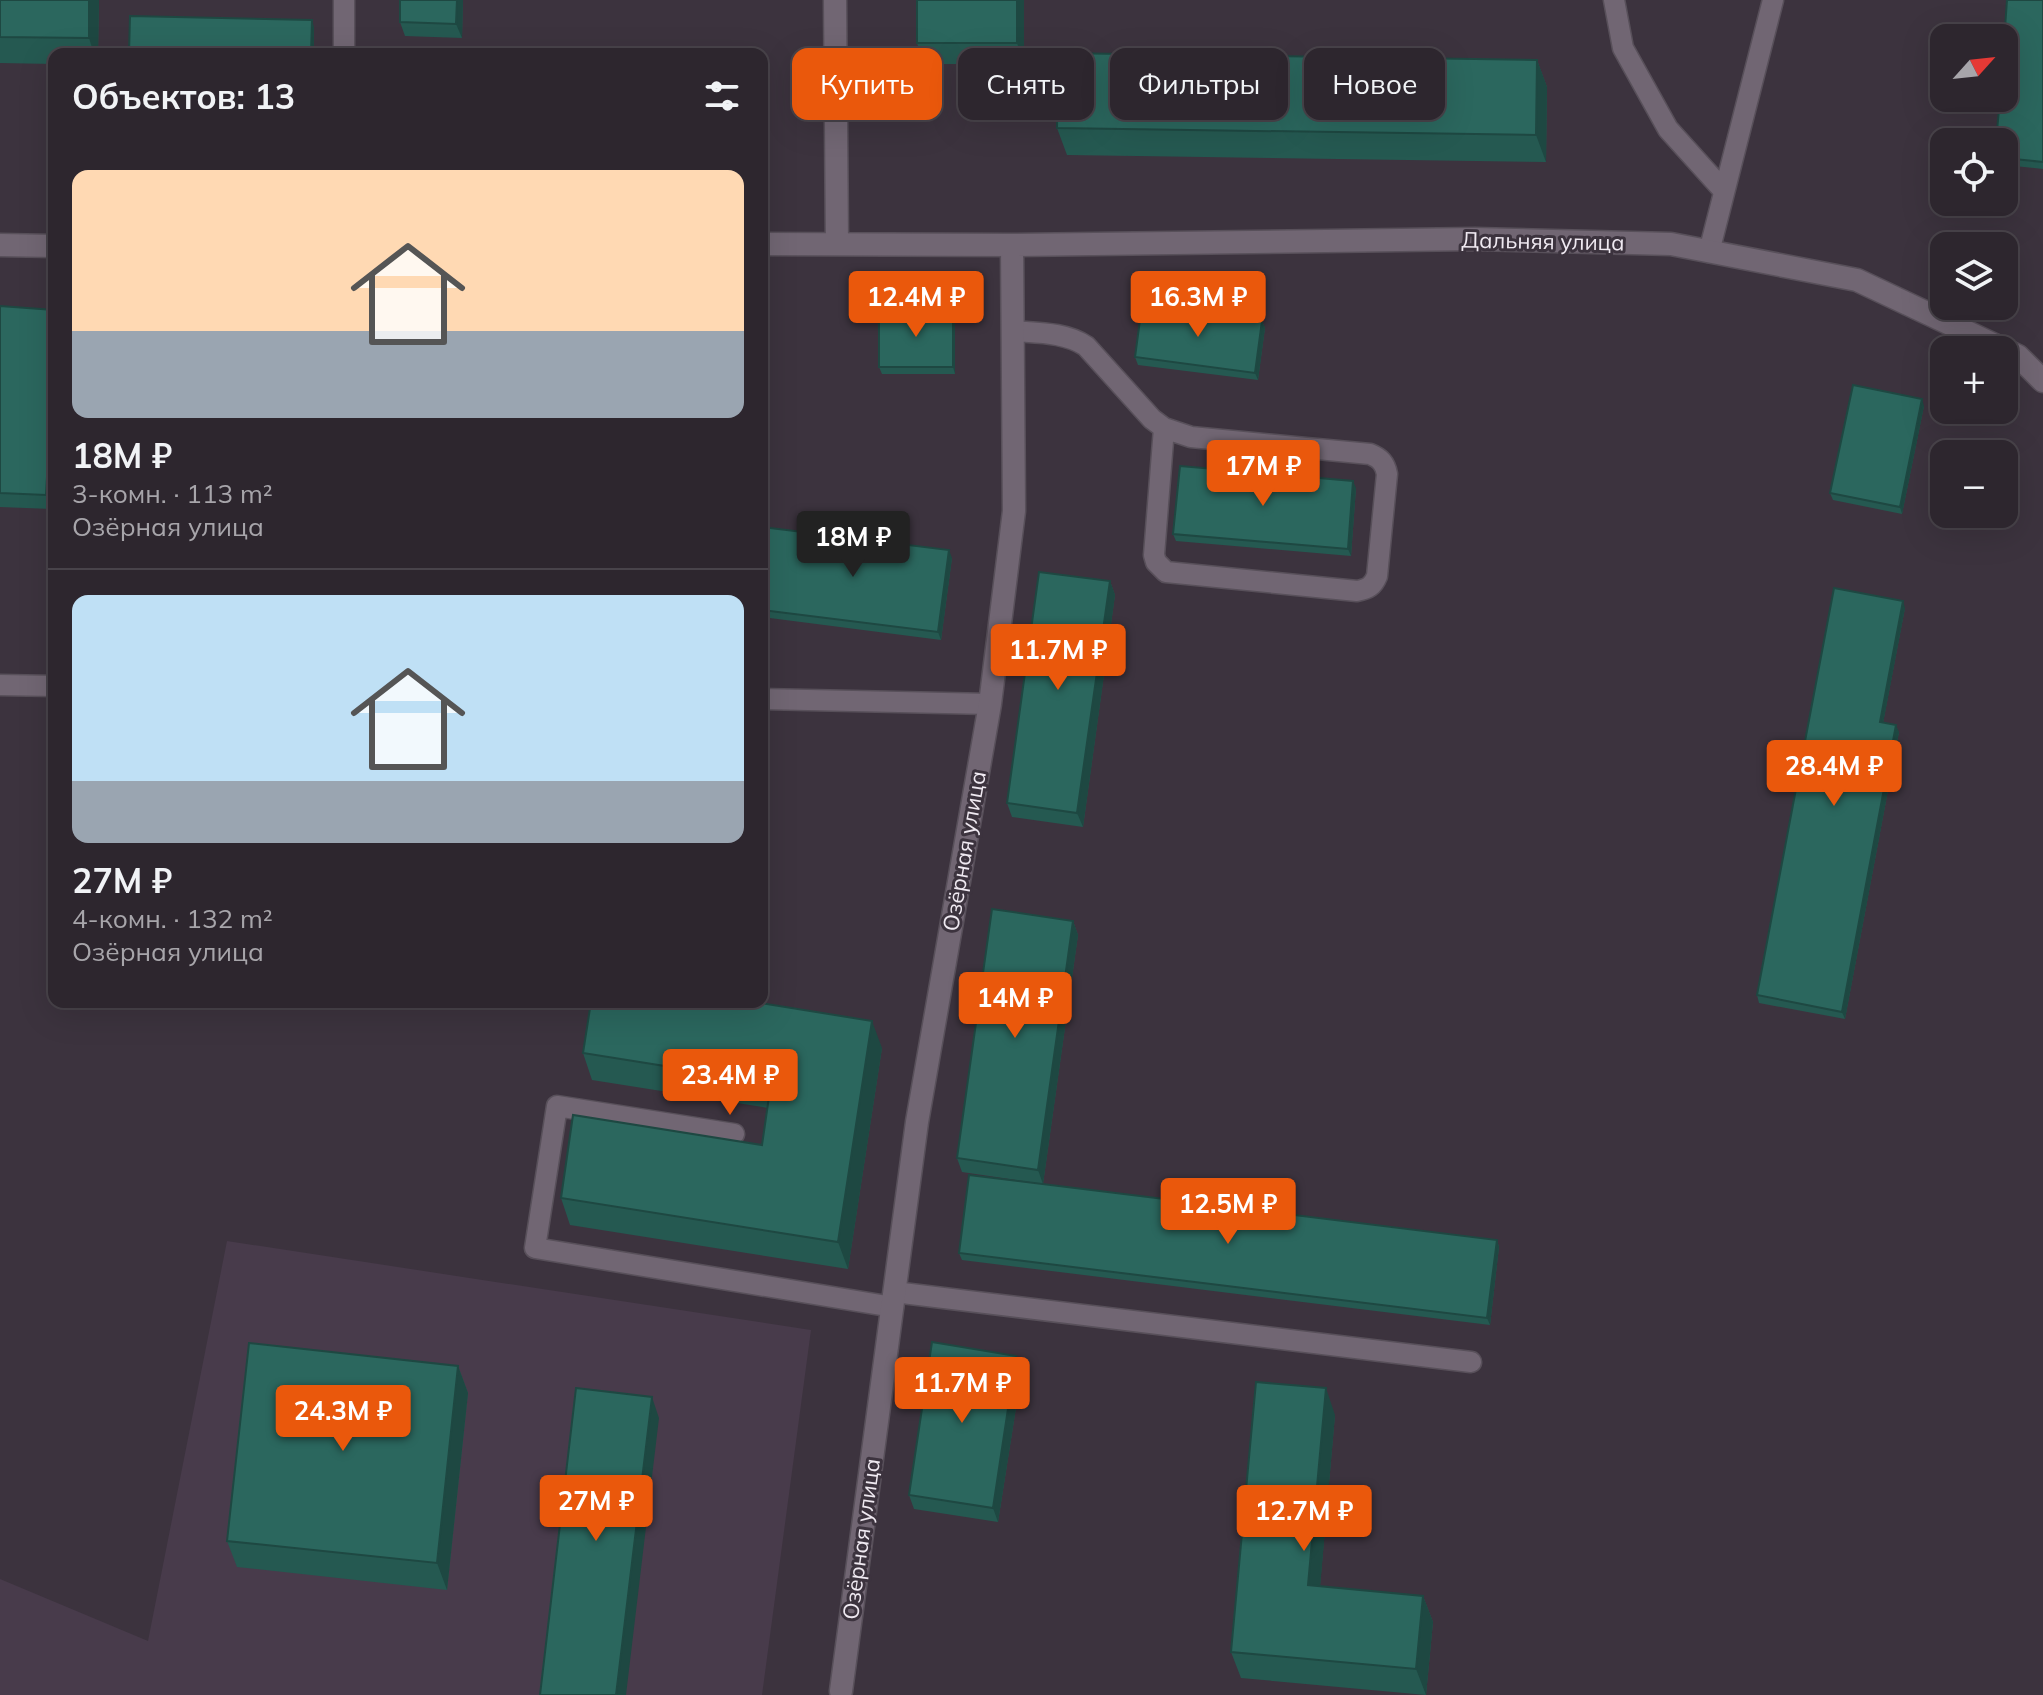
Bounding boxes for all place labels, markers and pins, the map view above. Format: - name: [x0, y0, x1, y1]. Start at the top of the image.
- pin: 12.4M ₽: [842, 271, 990, 339]
- pin: 16.3M ₽: [1124, 271, 1272, 339]
- pin: 17M ₽: [1207, 440, 1319, 508]
- pin: 18M ₽: [797, 511, 909, 579]
- pin: 11.7M ₽: [984, 624, 1132, 692]
- pin: 28.4M ₽: [1760, 740, 1908, 808]
- pin: 14M ₽: [959, 972, 1071, 1040]
- pin: 23.4M ₽: [656, 1049, 804, 1117]
- pin: 12.5M ₽: [1154, 1178, 1302, 1246]
- pin: 11.7M ₽: [888, 1357, 1036, 1425]
- pin: 24.3M ₽: [269, 1385, 417, 1453]
- pin: 27M ₽: [540, 1475, 652, 1543]
- pin: 12.7M ₽: [1230, 1485, 1378, 1553]

